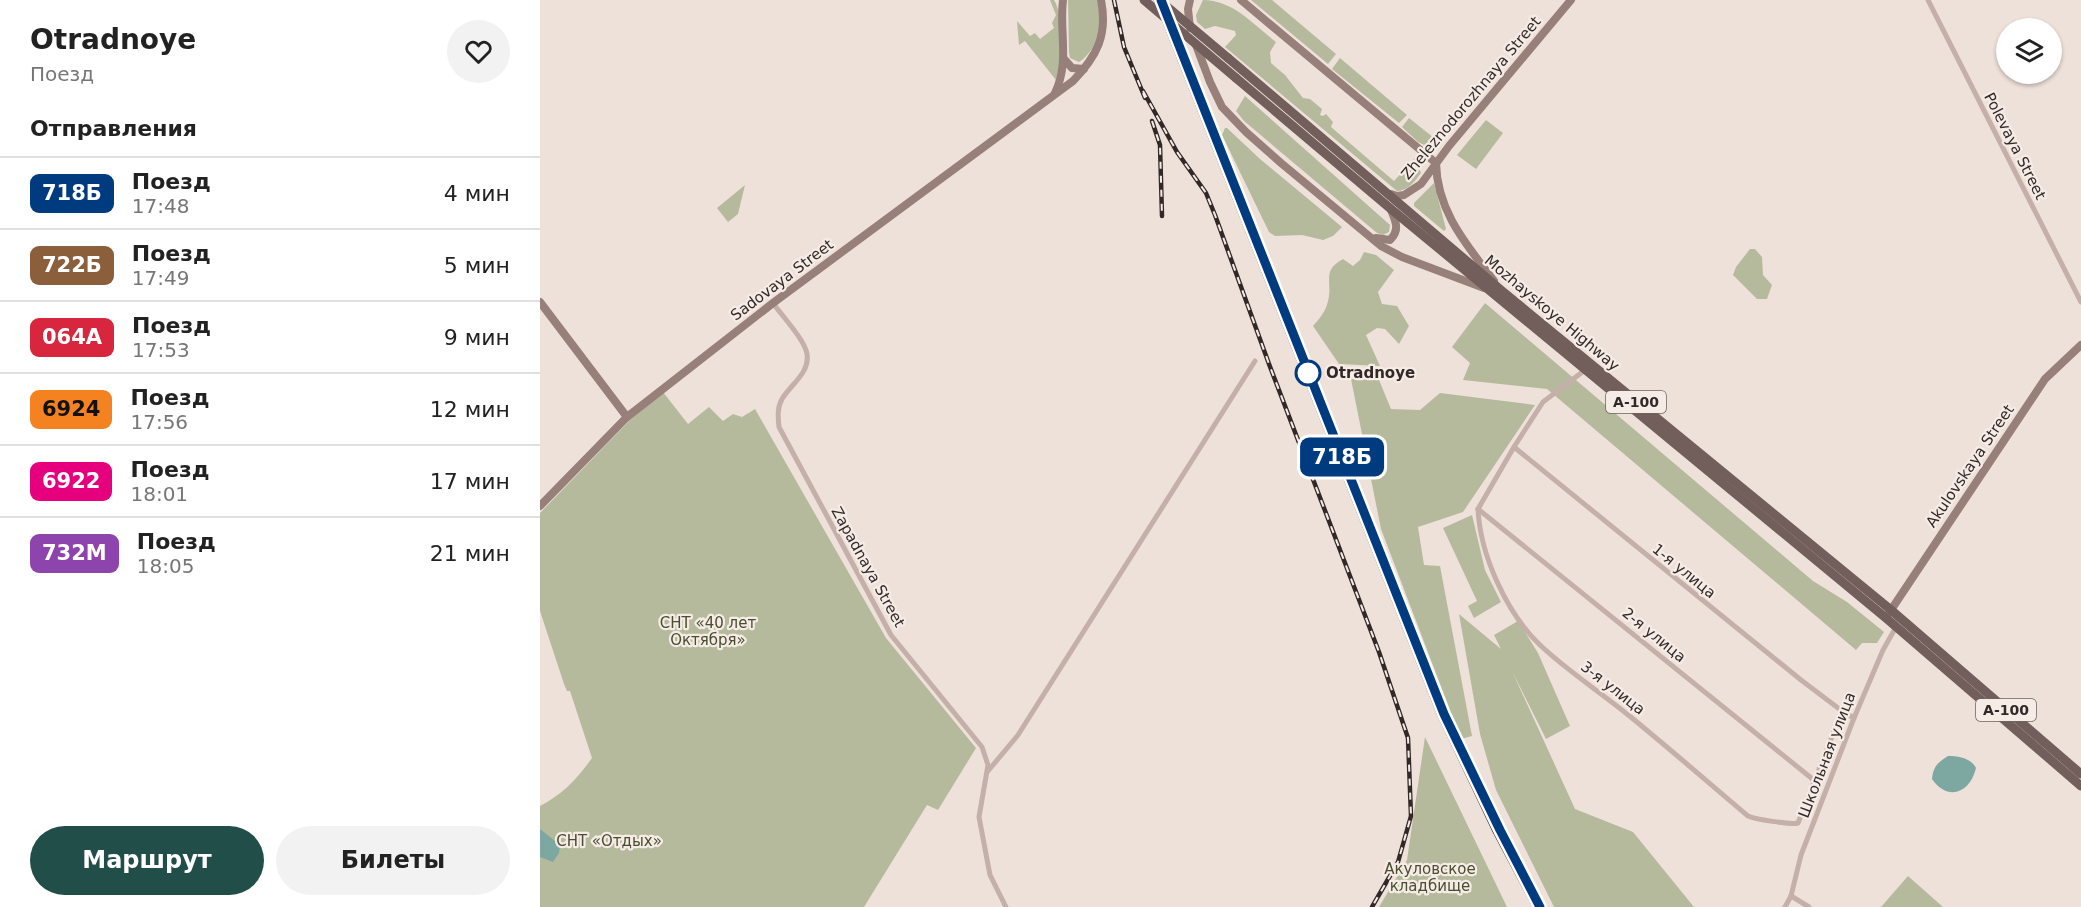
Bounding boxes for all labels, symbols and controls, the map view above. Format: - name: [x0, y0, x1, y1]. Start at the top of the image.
- street label: Zheleznodorozhnaya Street: [1398, 13, 1545, 183]
- map controls: [1996, 18, 2062, 84]
- button: layers: [1996, 18, 2062, 84]
- button: heart: [447, 20, 510, 83]
- text: Otradnoye: [30, 23, 196, 56]
- text: Поезд: [30, 62, 94, 86]
- street label: Polevaya Street: [1980, 90, 2050, 203]
- text: Отправления: [30, 116, 197, 141]
- text: Поезд: [132, 169, 211, 194]
- text: 718Б: [42, 181, 102, 205]
- text: 4 мин: [444, 181, 510, 206]
- text: 17:48: [132, 194, 189, 218]
- street label: Sadovaya Street: [727, 235, 837, 324]
- text: Поезд: [132, 241, 211, 266]
- street label: Mozhayskoye Highway: [1481, 251, 1623, 375]
- text: 722Б: [42, 253, 102, 277]
- text: 5 мин: [444, 253, 510, 278]
- text: 17:49: [132, 266, 189, 290]
- text: Поезд: [132, 313, 211, 338]
- text: 064А: [42, 325, 102, 349]
- text: 9 мин: [444, 325, 510, 350]
- text: 17:53: [132, 338, 190, 362]
- marker: Otradnoye: [1295, 360, 1321, 386]
- place label: Otradnoye: [1326, 364, 1415, 382]
- text: Поезд: [130, 385, 209, 410]
- road number: А-100: [1606, 391, 1666, 413]
- text: 6924: [42, 397, 100, 421]
- text: 12 мин: [430, 397, 510, 422]
- street label: Akulovskaya Street: [1922, 401, 2018, 531]
- text: 17:56: [130, 410, 188, 434]
- line badge: 718Б: [1300, 438, 1384, 476]
- text: 718Б: [1312, 445, 1372, 469]
- text: Поезд: [130, 457, 209, 482]
- text: 6922: [42, 469, 100, 493]
- text: 17 мин: [430, 469, 510, 494]
- text: 18:01: [130, 482, 188, 506]
- street label: Zapadnaya Street: [827, 504, 909, 630]
- text: Поезд: [137, 529, 216, 554]
- street label: 1-я улица: [1649, 540, 1719, 602]
- text: 732М: [42, 541, 107, 565]
- text: 21 мин: [430, 541, 510, 566]
- text: 18:05: [137, 554, 194, 578]
- street label: 2-я улица: [1619, 604, 1689, 666]
- park label: СНТ «40 лет Октября»: [660, 614, 756, 649]
- street label: 3-я улица: [1577, 657, 1649, 719]
- street label: Школьная улица: [1795, 690, 1859, 820]
- road number: А-100: [1976, 699, 2036, 721]
- button: Маршрут: [30, 826, 264, 895]
- button: Билеты: [276, 826, 510, 895]
- park label: СНТ «Отдых»: [556, 832, 662, 850]
- park label: Акуловское кладбище: [1384, 860, 1476, 895]

